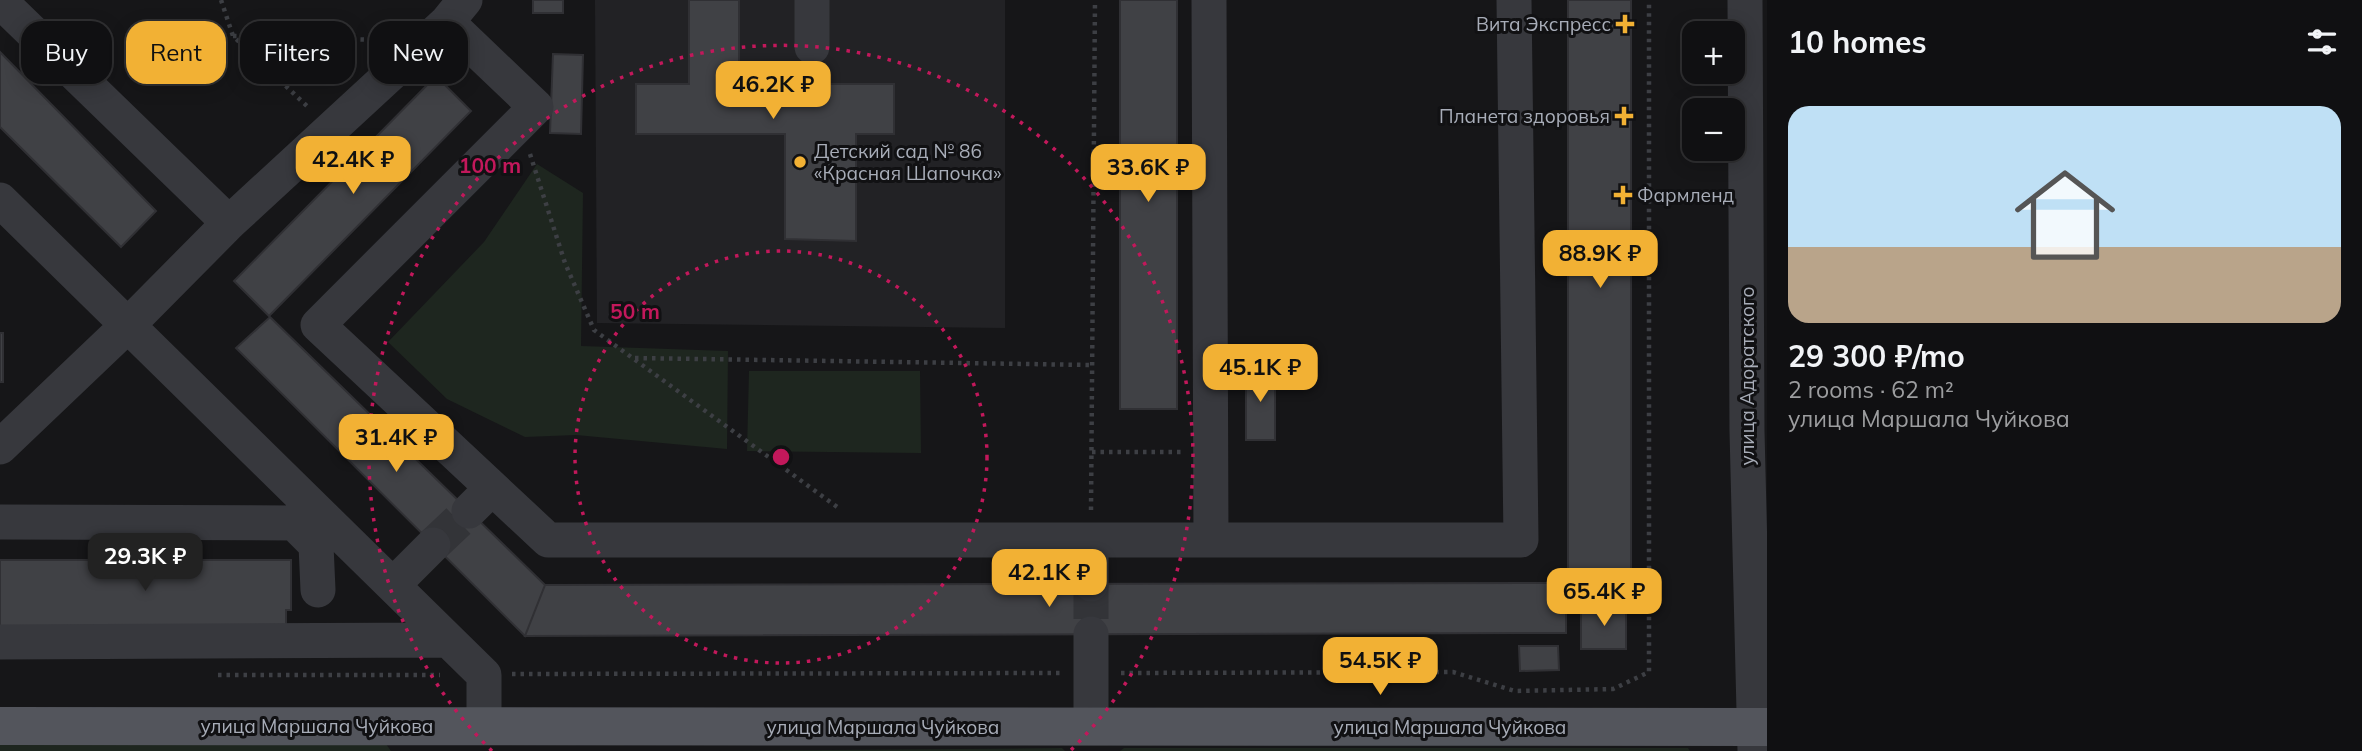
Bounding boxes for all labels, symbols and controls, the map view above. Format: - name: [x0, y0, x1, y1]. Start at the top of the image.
- place label: Вита Экспресс: [1476, 12, 1611, 36]
- marker: Вита Экспресс: [1617, 16, 1633, 32]
- chip: Buy: [21, 21, 112, 84]
- chip: Rent: [126, 21, 226, 84]
- chip: Filters: [240, 21, 355, 84]
- chip: New: [369, 21, 468, 84]
- map controls: [1682, 21, 1745, 161]
- button: +: [1682, 21, 1745, 84]
- text: 10 homes: [1788, 23, 1927, 61]
- icon: filters: [2303, 23, 2341, 61]
- pin: 46.2K ₽: [708, 61, 838, 121]
- text: 46.2K ₽: [732, 69, 814, 98]
- button: −: [1682, 98, 1745, 161]
- place label: Планета здоровья: [1439, 104, 1610, 128]
- marker: Планета здоровья: [1616, 108, 1632, 124]
- pin: 42.4K ₽: [288, 136, 418, 196]
- place label: Детский сад № 86 «Красная Шапочка»: [814, 139, 1002, 185]
- text: 42.4K ₽: [312, 144, 394, 173]
- pin: 33.6K ₽: [1083, 144, 1213, 204]
- text: 100 m: [459, 152, 521, 178]
- text: 33.6K ₽: [1107, 152, 1189, 181]
- icon: home: [2002, 152, 2128, 278]
- marker: Детский сад № 86 «Красная Шапочка»: [792, 154, 808, 170]
- place label: Фармленд: [1637, 183, 1735, 207]
- marker: Фармленд: [1615, 187, 1631, 203]
- pin: 88.9K ₽: [1535, 230, 1665, 290]
- text: 88.9K ₽: [1559, 238, 1641, 267]
- street label: улица Адоратского: [1735, 286, 1759, 466]
- text: 50 m: [610, 298, 660, 324]
- text: 29 300 ₽/mo: [1788, 337, 1965, 375]
- pin: 45.1K ₽: [1195, 344, 1325, 404]
- text: 45.1K ₽: [1219, 352, 1301, 381]
- text: 2 rooms · 62 m²: [1788, 375, 1954, 404]
- text: улица Маршала Чуйкова: [1788, 404, 2070, 433]
- pin: 31.4K ₽: [331, 414, 461, 474]
- text: 31.4K ₽: [355, 422, 437, 451]
- centre of rings: [769, 445, 793, 469]
- pin: 29.3K ₽: [80, 534, 210, 593]
- text: 29.3K ₽: [104, 541, 186, 570]
- pin: 42.1K ₽: [984, 550, 1114, 609]
- text: 42.1K ₽: [1008, 557, 1090, 586]
- pin: 65.4K ₽: [1539, 568, 1669, 628]
- text: 65.4K ₽: [1563, 576, 1645, 605]
- pin: 54.5K ₽: [1315, 638, 1445, 697]
- text: 54.5K ₽: [1339, 645, 1421, 674]
- street label: улица Маршала Чуйкова: [201, 714, 433, 738]
- street label: улица Маршала Чуйкова: [767, 715, 999, 739]
- street label: улица Маршала Чуйкова: [1334, 715, 1566, 739]

